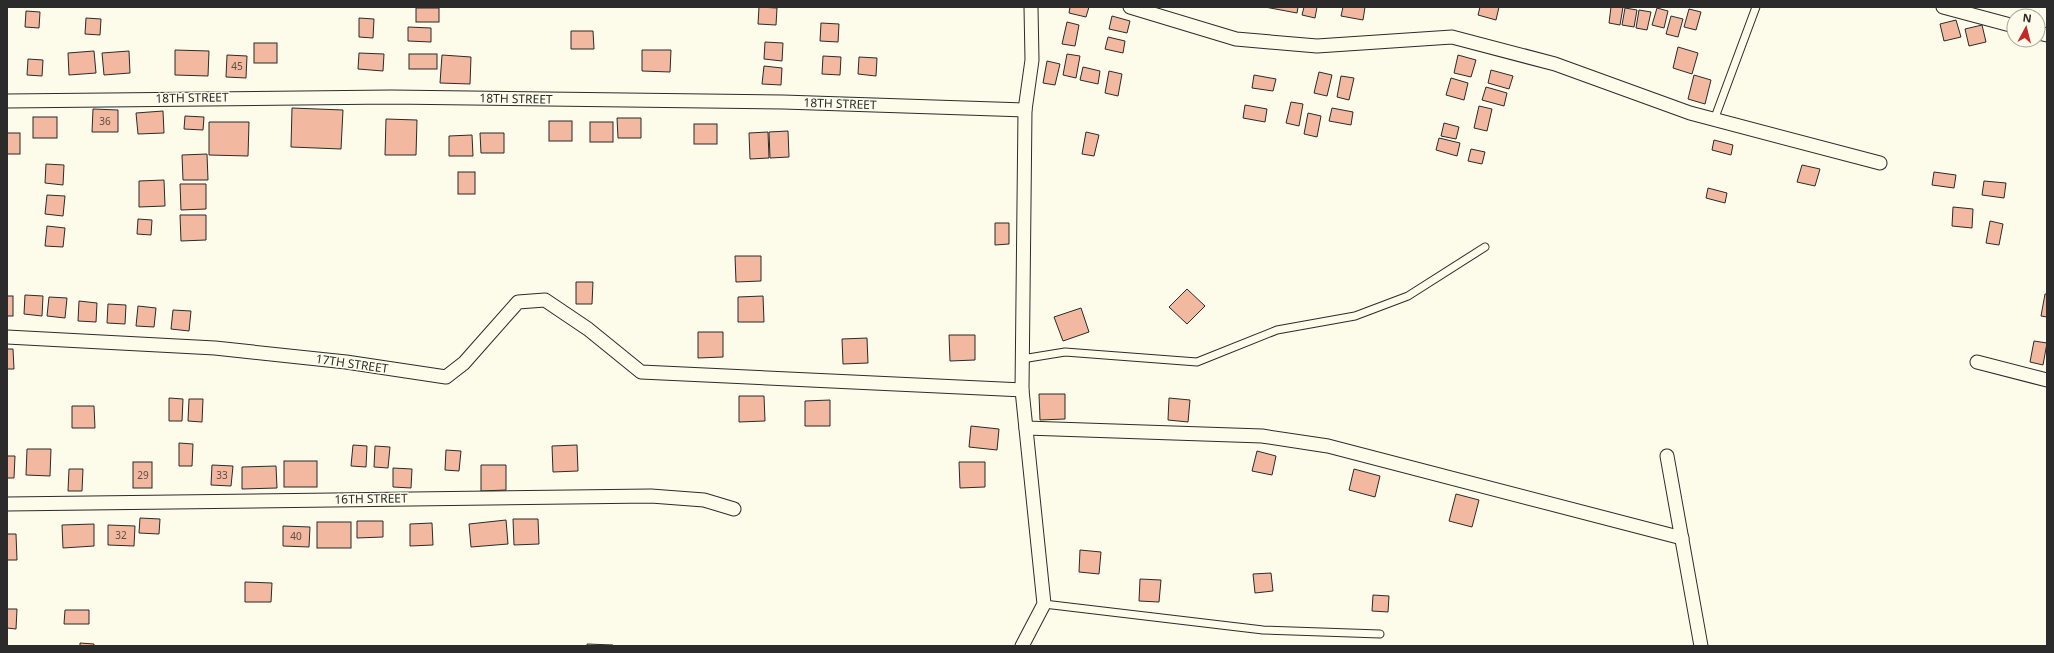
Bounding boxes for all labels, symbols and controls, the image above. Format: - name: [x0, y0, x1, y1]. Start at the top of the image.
- north arrow: [2006, 8, 2046, 48]
- text: N: [2022, 10, 2033, 26]
- house number: 45: [231, 59, 243, 73]
- street label: 18TH STREET: [155, 88, 229, 107]
- street label: 18TH STREET: [479, 89, 553, 108]
- street label: 18TH STREET: [803, 94, 877, 113]
- house number: 36: [99, 114, 111, 128]
- street label: 17TH STREET: [315, 350, 390, 377]
- house number: 29: [137, 468, 149, 482]
- house number: 33: [216, 468, 228, 482]
- street label: 16TH STREET: [334, 489, 408, 508]
- house number: 32: [115, 528, 127, 542]
- house number: 40: [290, 529, 302, 543]

